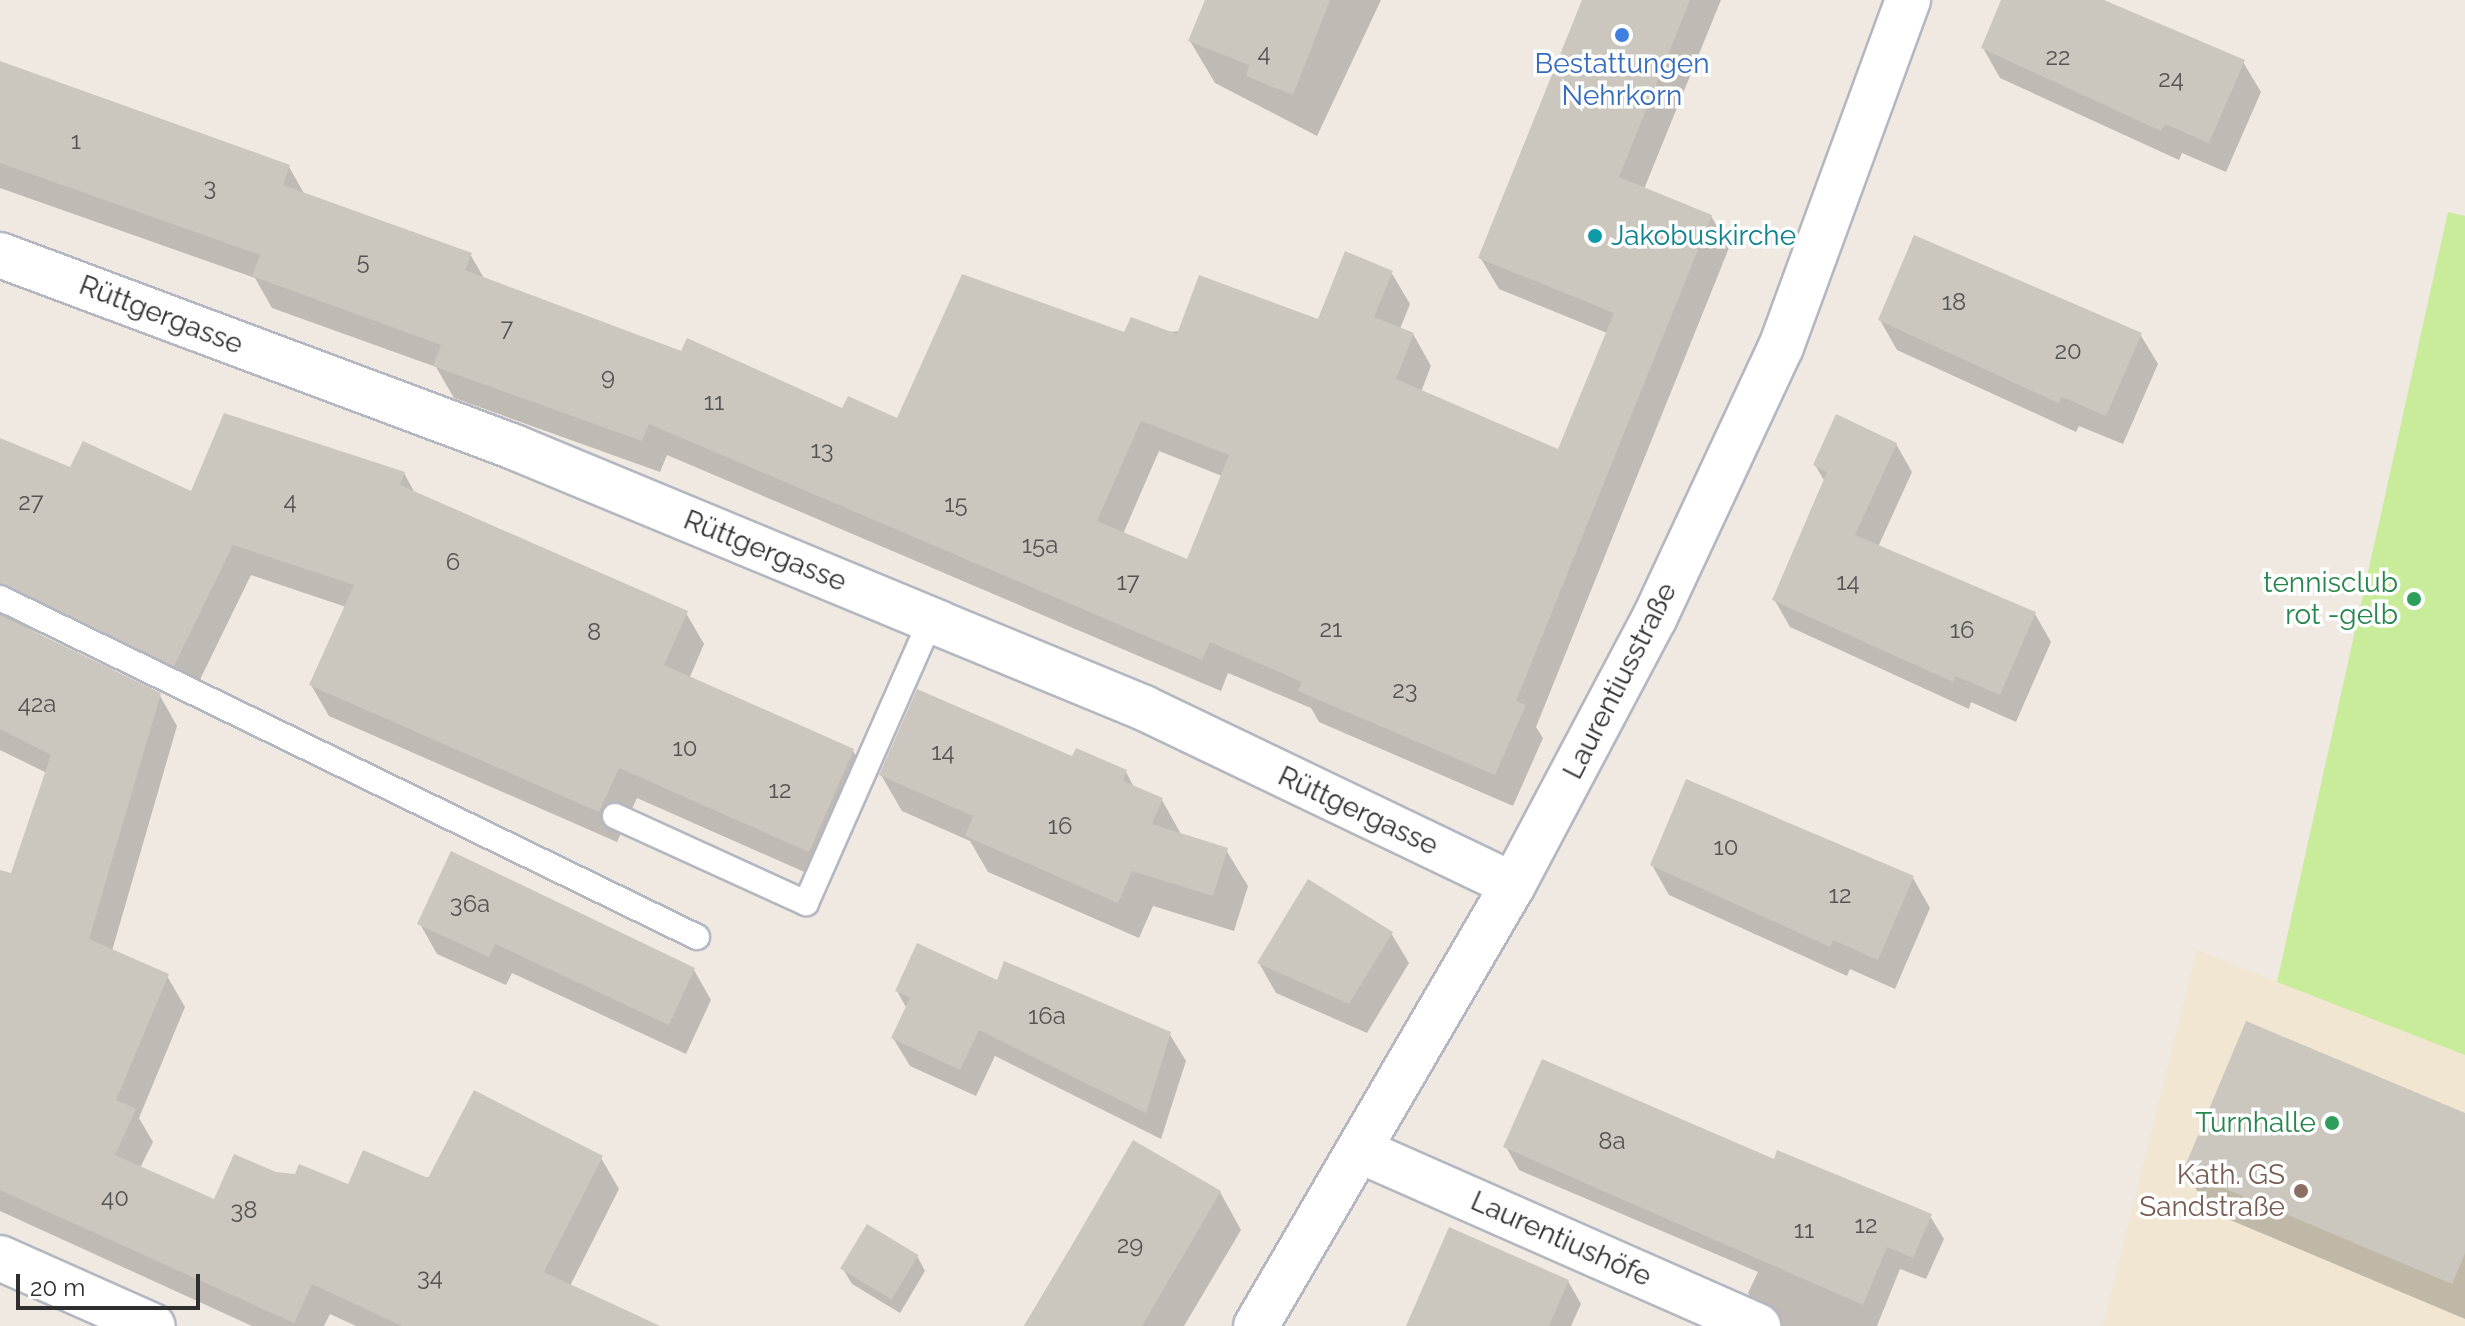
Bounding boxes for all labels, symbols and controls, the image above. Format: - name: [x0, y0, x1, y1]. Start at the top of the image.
- marker: Bestattungen Nehrkorn: [1613, 26, 1631, 44]
- house number: 4: [1257, 39, 1271, 67]
- house number: 22: [2045, 43, 2071, 71]
- place label: Bestattungen Nehrkorn: [1535, 47, 1709, 113]
- house number: 24: [2158, 65, 2184, 93]
- house number: 1: [71, 127, 81, 155]
- house number: 3: [204, 173, 216, 201]
- place label: Jakobuskirche: [1611, 219, 1796, 253]
- marker: Jakobuskirche: [1586, 227, 1604, 245]
- house number: 5: [356, 247, 370, 275]
- street label: Rüttgergasse: [74, 268, 248, 362]
- house number: 18: [1942, 288, 1966, 316]
- house number: 7: [501, 314, 513, 342]
- house number: 20: [2054, 337, 2082, 365]
- house number: 9: [601, 363, 615, 391]
- house number: 11: [704, 388, 724, 416]
- house number: 13: [810, 436, 834, 464]
- house number: 4: [283, 487, 297, 515]
- house number: 27: [18, 488, 44, 516]
- house number: 15: [944, 490, 968, 518]
- street label: Rüttgergasse: [679, 503, 851, 599]
- house number: 15a: [1022, 531, 1058, 559]
- house number: 6: [446, 548, 460, 576]
- place label: tennisclub rot -gelb: [2263, 566, 2398, 632]
- house number: 17: [1117, 568, 1139, 596]
- house number: 14: [1836, 568, 1860, 596]
- street label: Laurentiusstraße: [1556, 577, 1684, 785]
- marker: tennisclub rot -gelb: [2405, 590, 2423, 608]
- house number: 21: [1320, 615, 1342, 643]
- house number: 16: [1950, 616, 1974, 644]
- house number: 8: [587, 618, 601, 646]
- house number: 23: [1392, 676, 1418, 704]
- house number: 42a: [18, 690, 56, 718]
- house number: 10: [673, 734, 697, 762]
- house number: 14: [931, 738, 955, 766]
- street label: Rüttgergasse: [1273, 759, 1443, 863]
- house number: 12: [769, 776, 791, 804]
- house number: 16: [1048, 812, 1072, 840]
- house number: 10: [1714, 833, 1738, 861]
- house number: 12: [1829, 881, 1851, 909]
- house number: 36a: [450, 890, 490, 918]
- house number: 16a: [1028, 1002, 1066, 1030]
- place label: Turnhalle: [2195, 1106, 2316, 1140]
- marker: Turnhalle: [2323, 1114, 2341, 1132]
- house number: 8a: [1598, 1127, 1626, 1155]
- place label: Kath. GS Sandstraße: [2139, 1158, 2285, 1224]
- marker: Kath. GS Sandstraße: [2292, 1182, 2310, 1200]
- house number: 40: [101, 1184, 129, 1212]
- street label: Laurentiushöfe: [1466, 1184, 1656, 1294]
- house number: 38: [230, 1196, 258, 1224]
- house number: 12: [1855, 1211, 1877, 1239]
- house number: 11: [1794, 1216, 1814, 1244]
- house number: 29: [1117, 1231, 1143, 1259]
- scale bar: [20, 1258, 204, 1308]
- house number: 34: [417, 1263, 443, 1291]
- text: 20 m: [30, 1273, 85, 1302]

